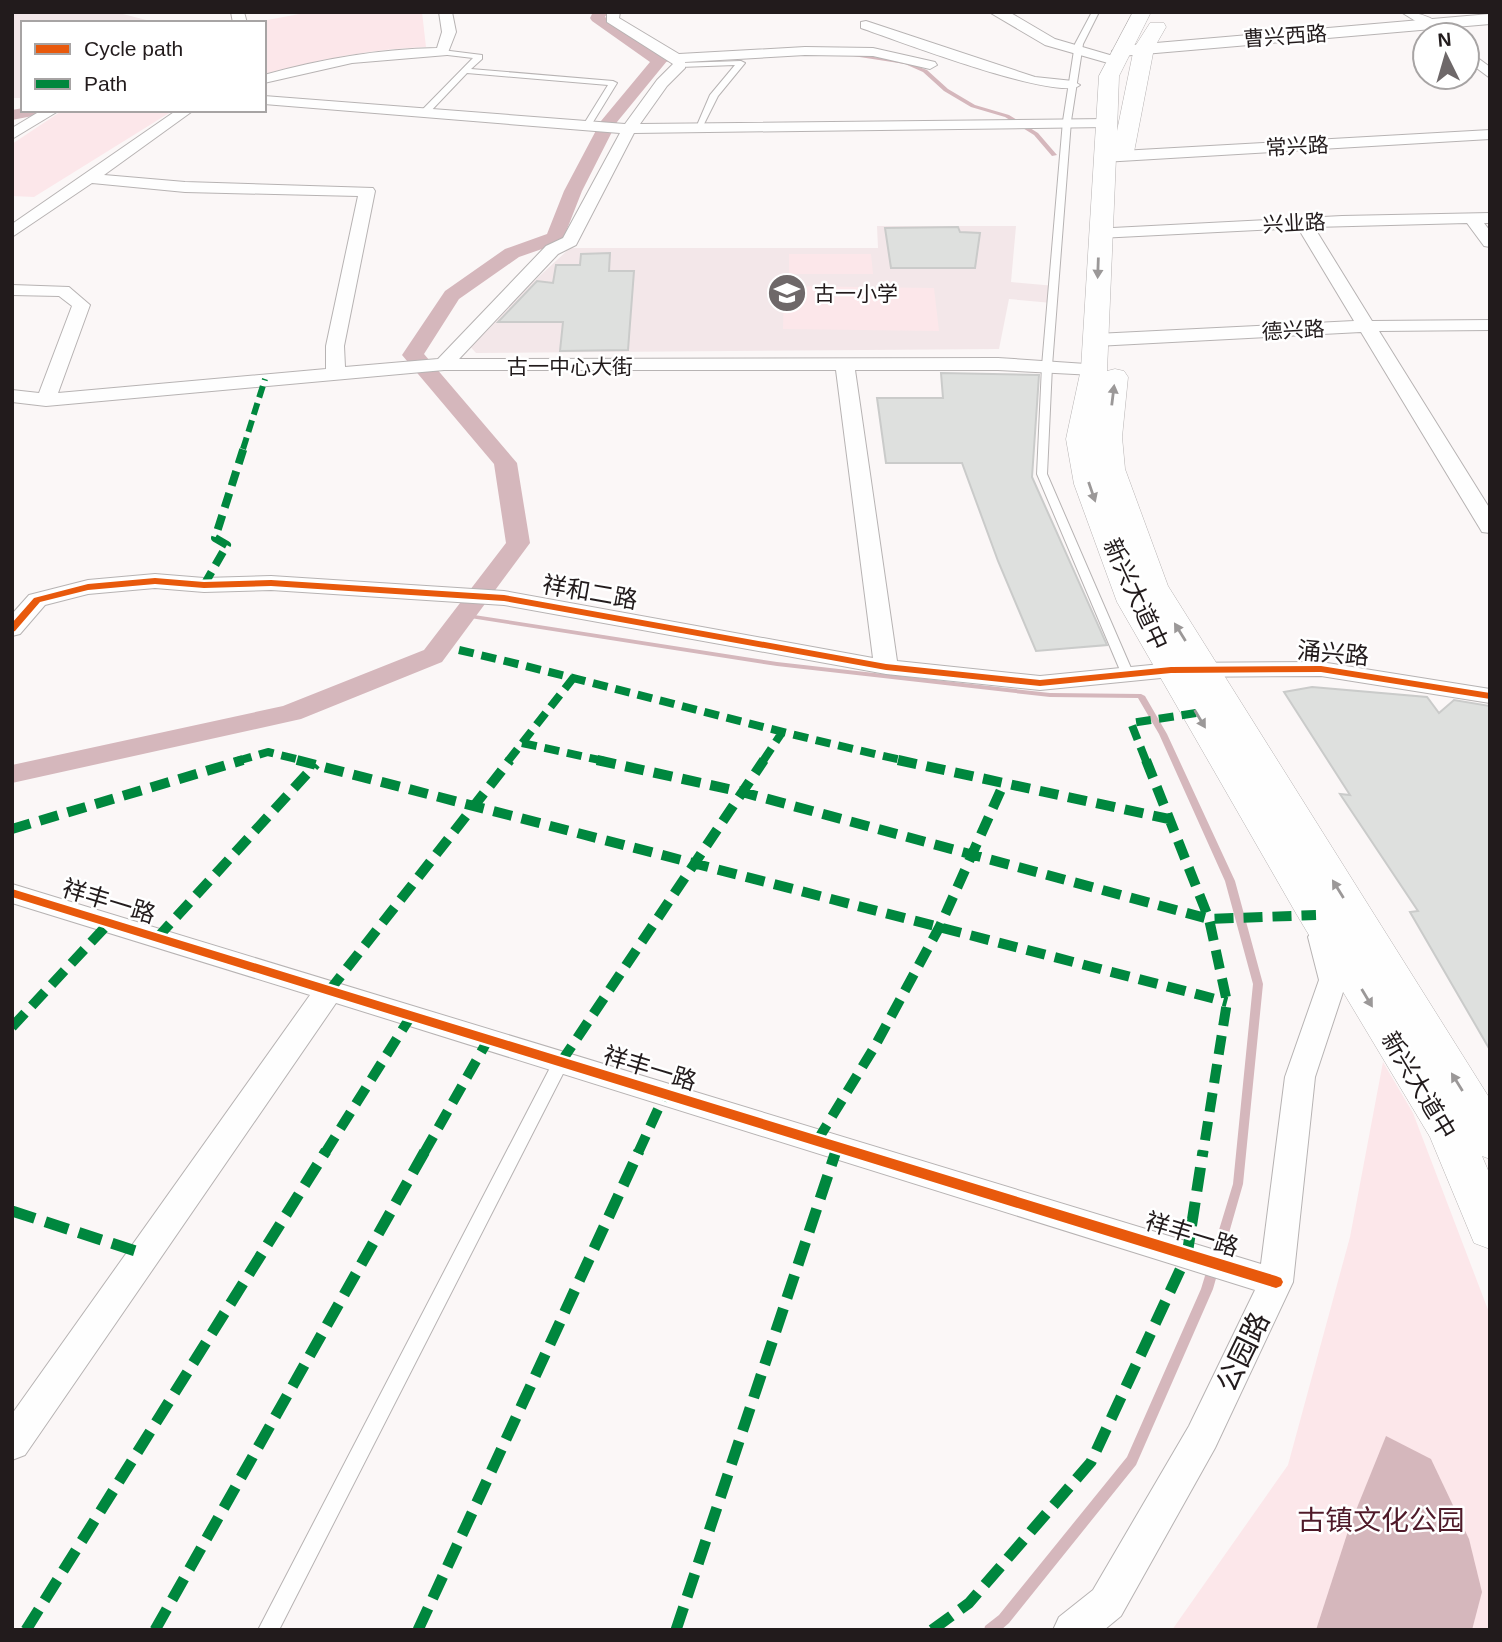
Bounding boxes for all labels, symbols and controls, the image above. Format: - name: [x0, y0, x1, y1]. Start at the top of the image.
- legend: [21, 21, 266, 112]
- north arrow: [1411, 21, 1481, 91]
- street label: 曹兴西路: [1242, 22, 1328, 50]
- text: N: [1437, 29, 1452, 51]
- text: Cycle path: [84, 37, 183, 60]
- text: Path: [84, 72, 127, 95]
- street label: 常兴路: [1265, 133, 1329, 159]
- street label: 兴业路: [1262, 210, 1326, 236]
- one-way arrow: [1093, 257, 1104, 279]
- school or university icon: 古一小学: [766, 272, 808, 314]
- place label: 古一小学: [814, 282, 898, 305]
- street label: 德兴路: [1261, 317, 1325, 343]
- street label: 古一中心大街: [507, 355, 633, 378]
- one-way arrow: [1108, 384, 1119, 406]
- one-way arrow: [1087, 482, 1098, 503]
- street label: 新兴大道中: [1098, 534, 1174, 654]
- street label: 祥和二路: [540, 570, 640, 614]
- one-way arrow: [1173, 623, 1186, 642]
- street label: 涌兴路: [1296, 636, 1370, 670]
- one-way arrow: [1194, 709, 1206, 729]
- street label: 祥丰一路: [59, 874, 159, 928]
- one-way arrow: [1331, 879, 1344, 898]
- one-way arrow: [1361, 989, 1373, 1008]
- street label: 新兴大道中: [1377, 1027, 1461, 1143]
- street label: 祥丰一路: [600, 1041, 700, 1095]
- one-way arrow: [1451, 1073, 1463, 1092]
- street label: 祥丰一路: [1142, 1207, 1242, 1261]
- street label: 公园路: [1211, 1307, 1275, 1397]
- park label: 古镇文化公园: [1297, 1505, 1465, 1536]

